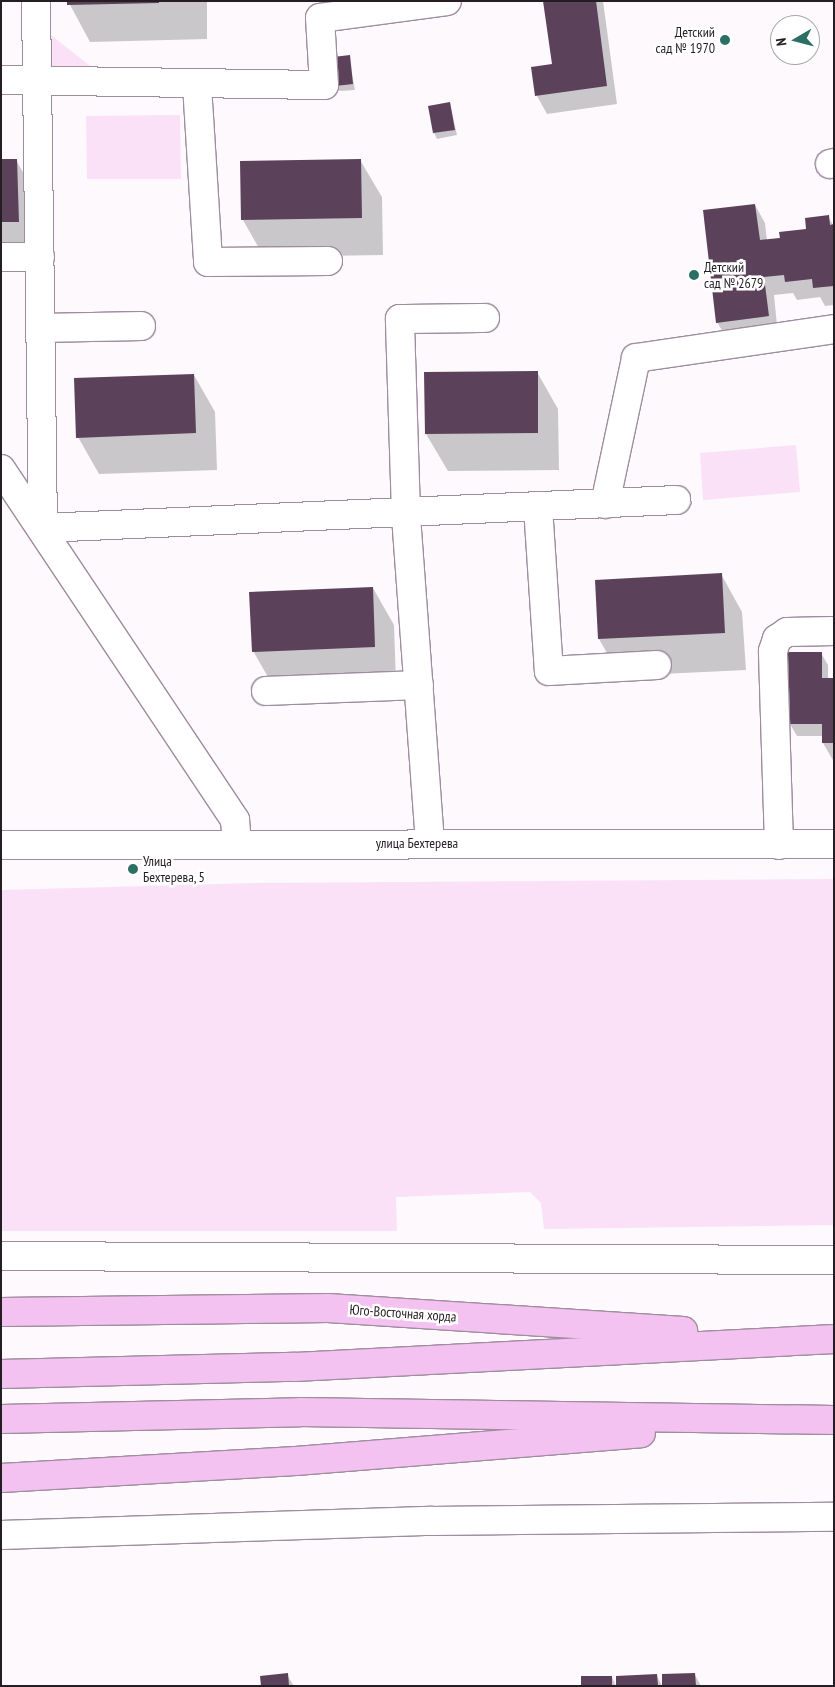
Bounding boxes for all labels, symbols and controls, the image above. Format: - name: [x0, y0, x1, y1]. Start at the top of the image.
- north arrow: [770, 15, 820, 65]
- place label: Детский сад № 1970: [656, 24, 715, 56]
- marker: Детский сад № 1970: [719, 34, 731, 46]
- text: N: [772, 37, 791, 47]
- place label: Детский сад № 2679: [704, 259, 763, 292]
- marker: Детский сад № 2679: [688, 269, 700, 281]
- street label: улица Бехтерева: [376, 835, 458, 851]
- place label: Улица Бехтерева, 5: [143, 853, 206, 886]
- marker: Улица Бехтерева, 5: [127, 863, 139, 875]
- street label: Юго-Восточная хорда: [349, 1301, 457, 1325]

